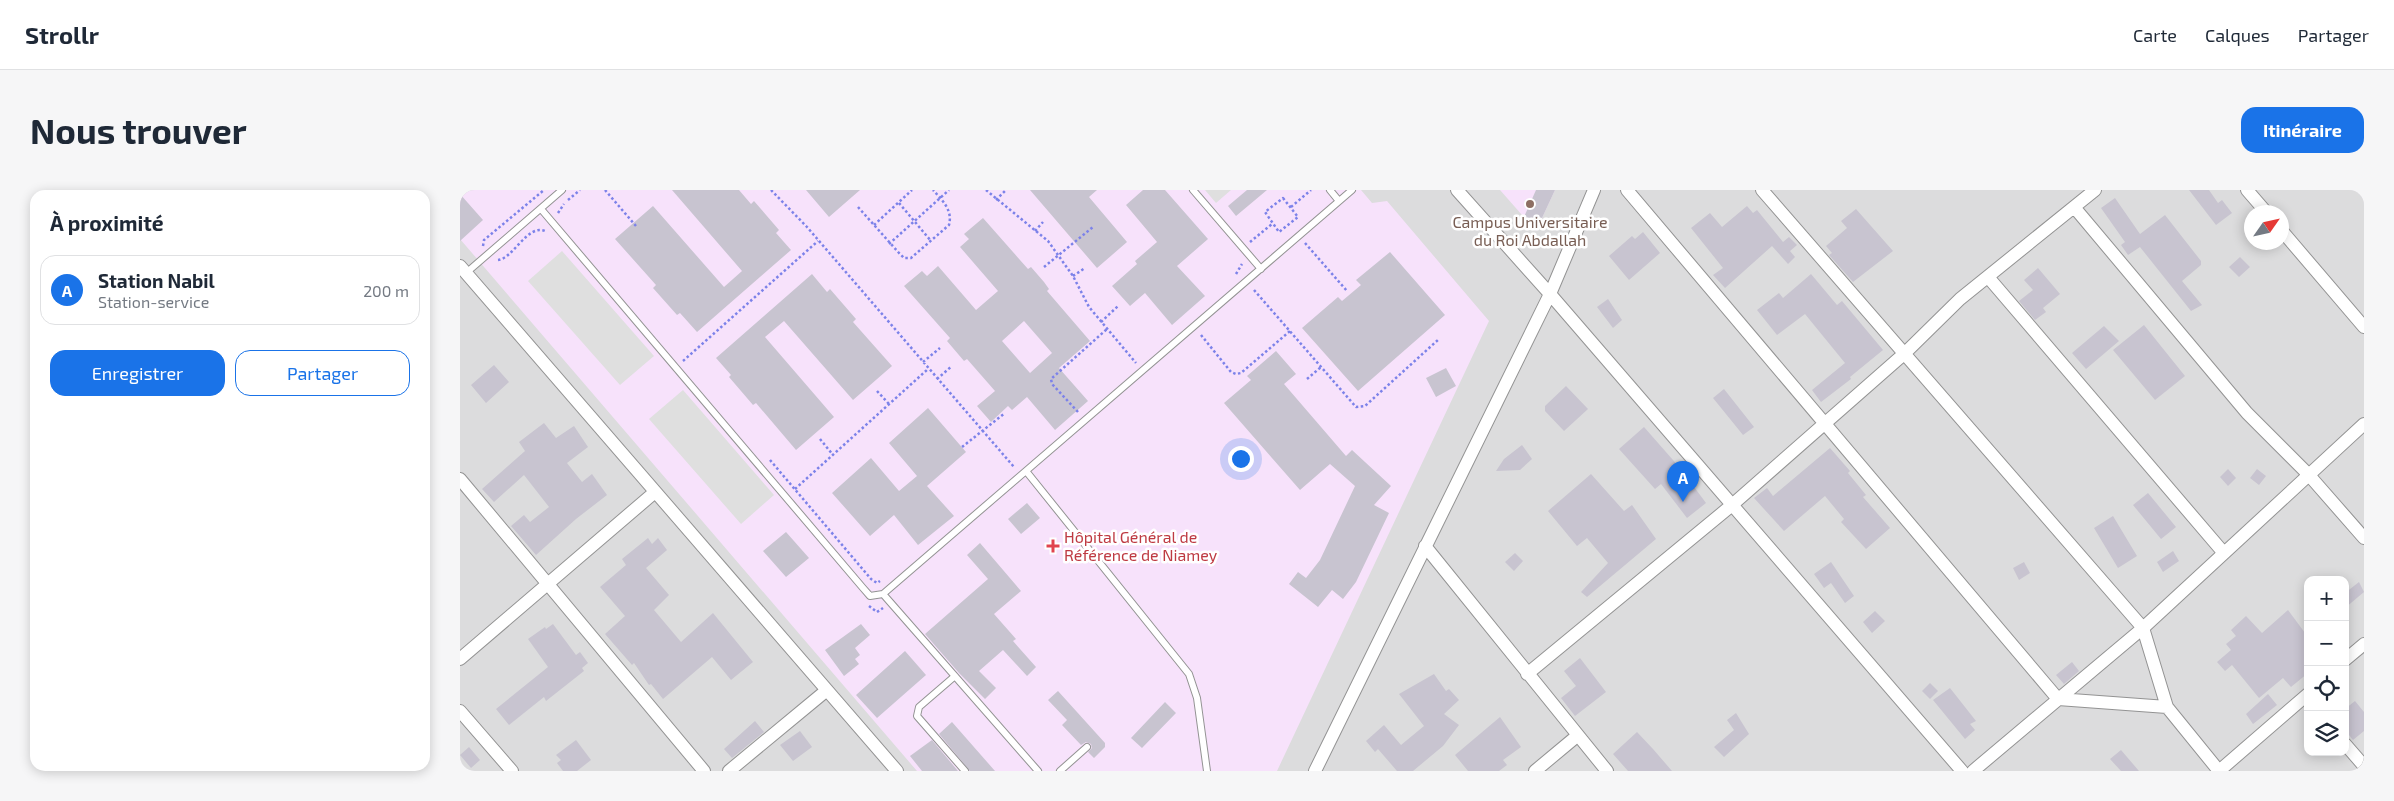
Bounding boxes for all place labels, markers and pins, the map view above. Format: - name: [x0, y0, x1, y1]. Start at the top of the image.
- marker: Campus Universitaire du Roi Abdallah: [1524, 198, 1536, 210]
- place label: Campus Universitaire du Roi Abdallah: [1452, 212, 1608, 249]
- pin: A: [1667, 461, 1699, 502]
- place label: Hôpital Général de Référence de Niamey: [1064, 527, 1218, 564]
- marker: Hôpital Général de Référence de Niamey: [1046, 539, 1060, 553]

